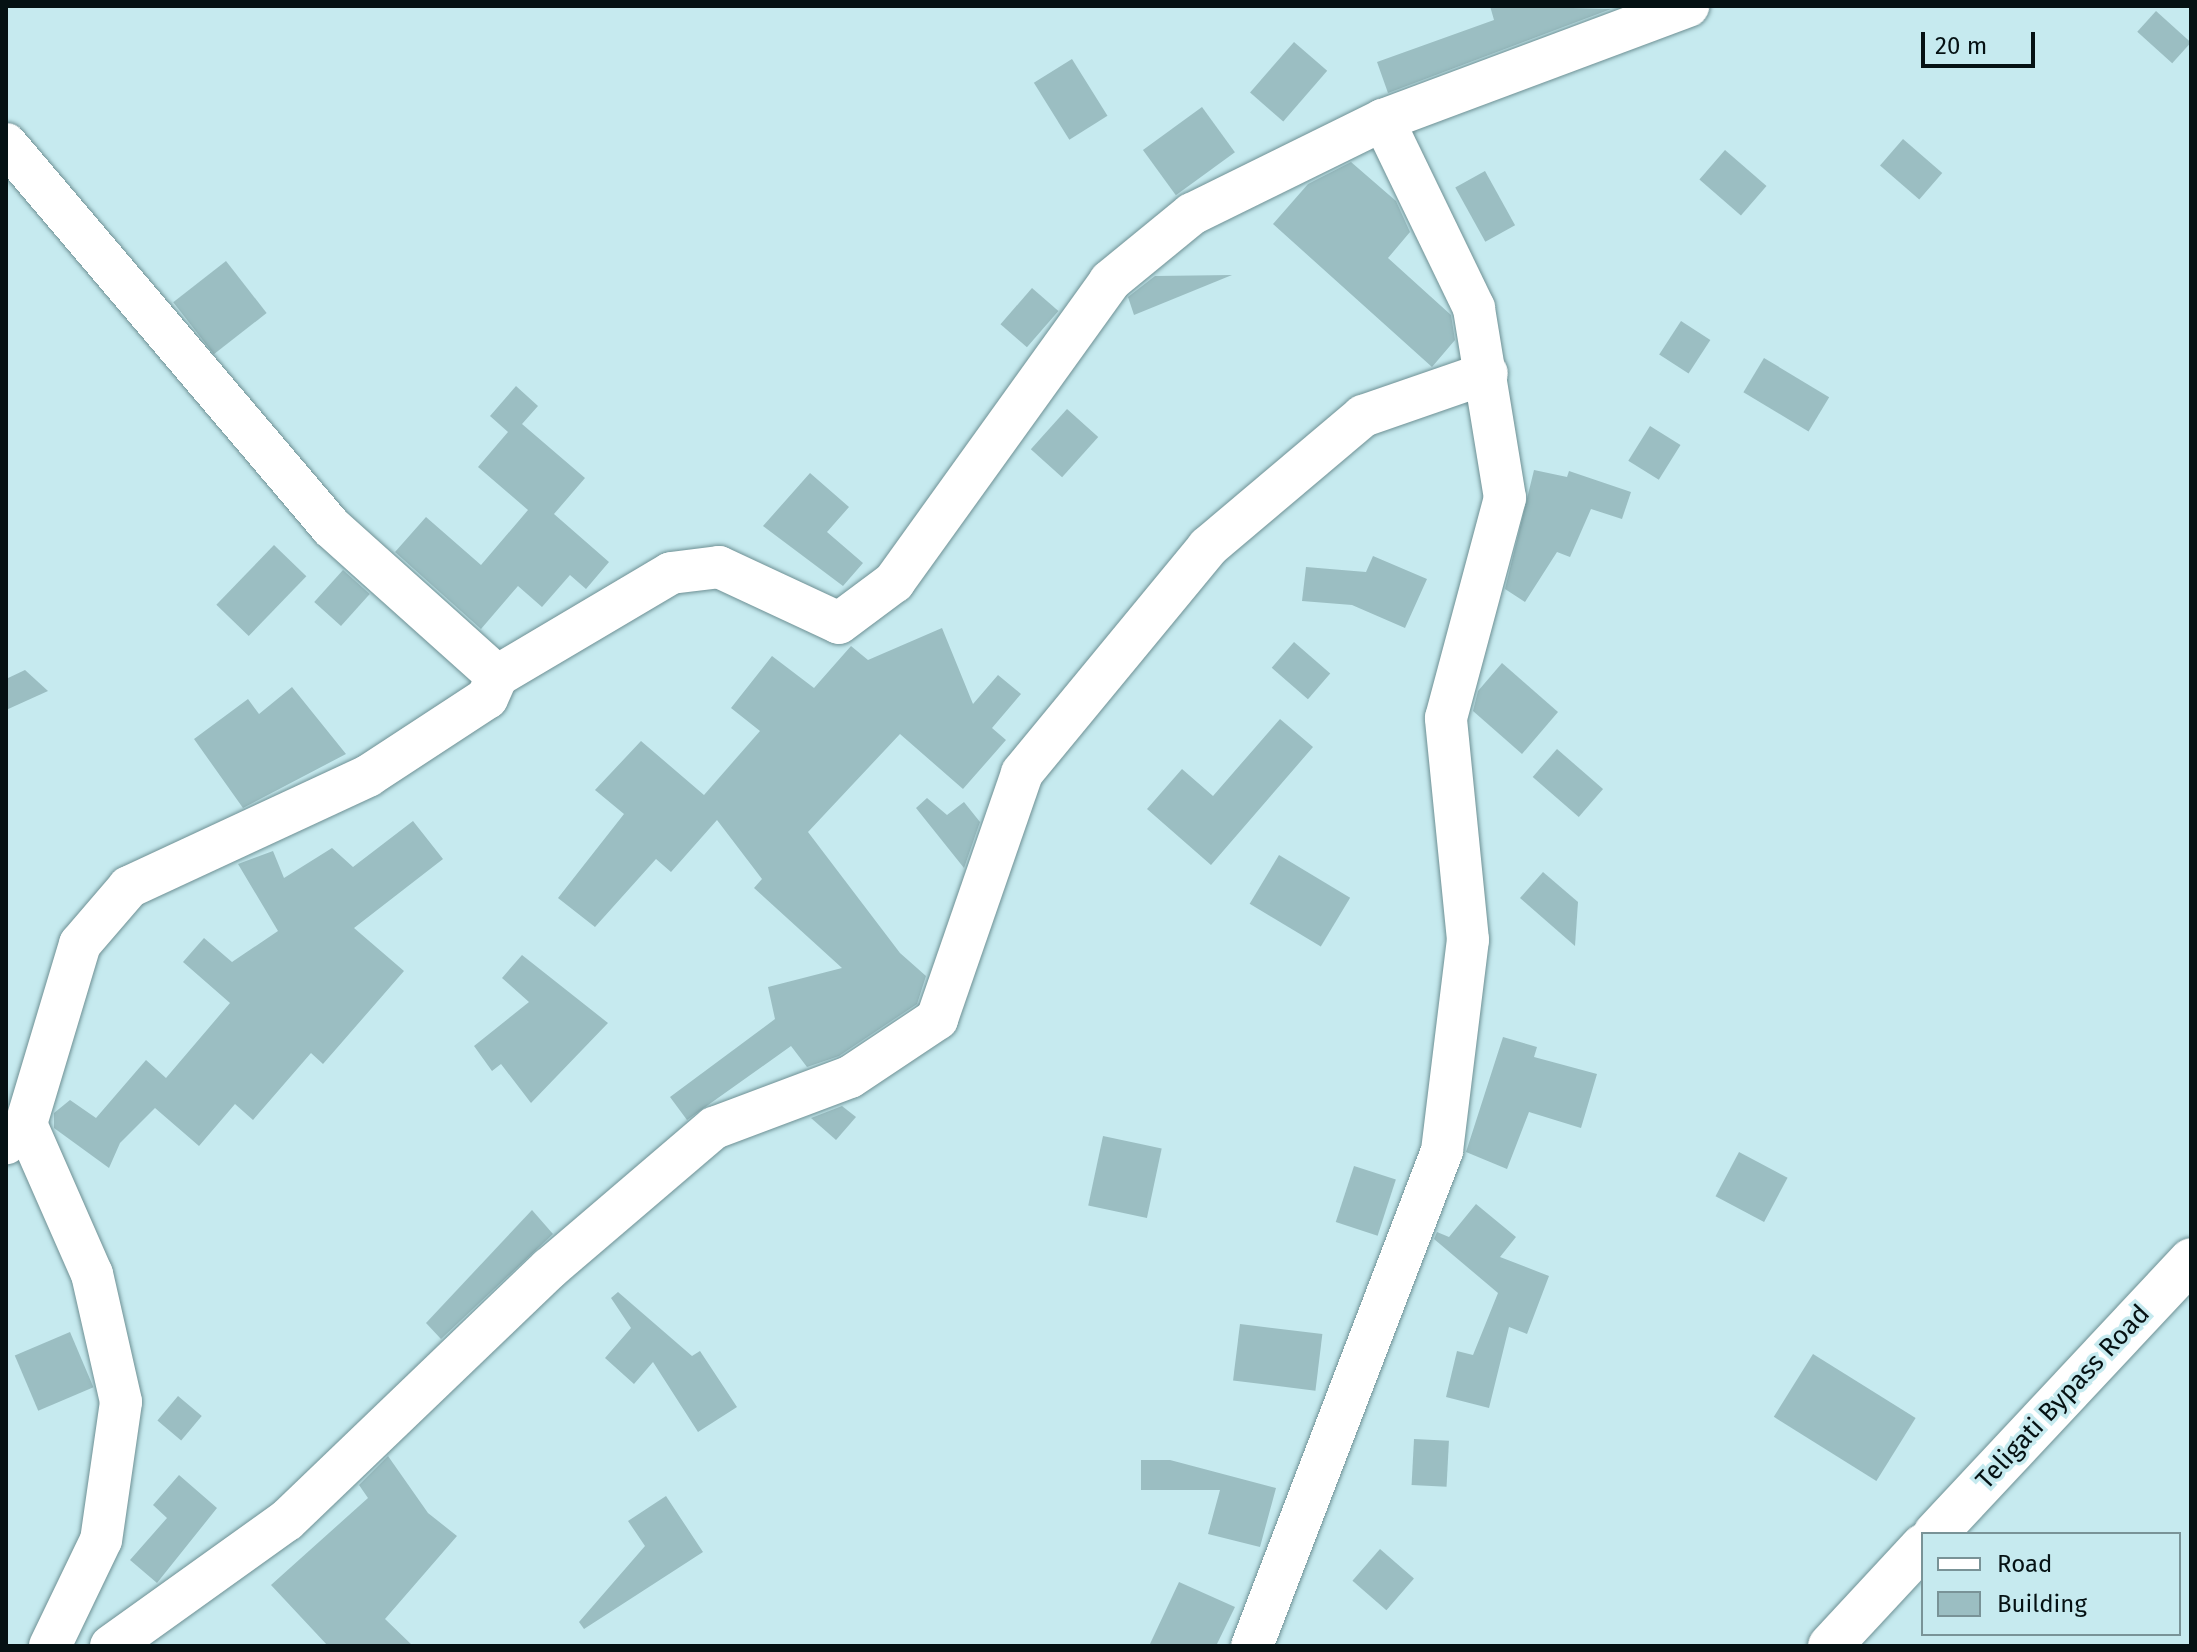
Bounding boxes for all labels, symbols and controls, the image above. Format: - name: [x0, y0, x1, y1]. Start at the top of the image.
- scale bar: [1925, 16, 2039, 66]
- text: 20 m: [1935, 32, 1987, 60]
- street label: Teligati Bypass Road: [1970, 1298, 2156, 1496]
- legend: [1921, 1532, 2181, 1636]
- text: Road: [1997, 1550, 2052, 1578]
- text: Building: [1997, 1590, 2087, 1618]

